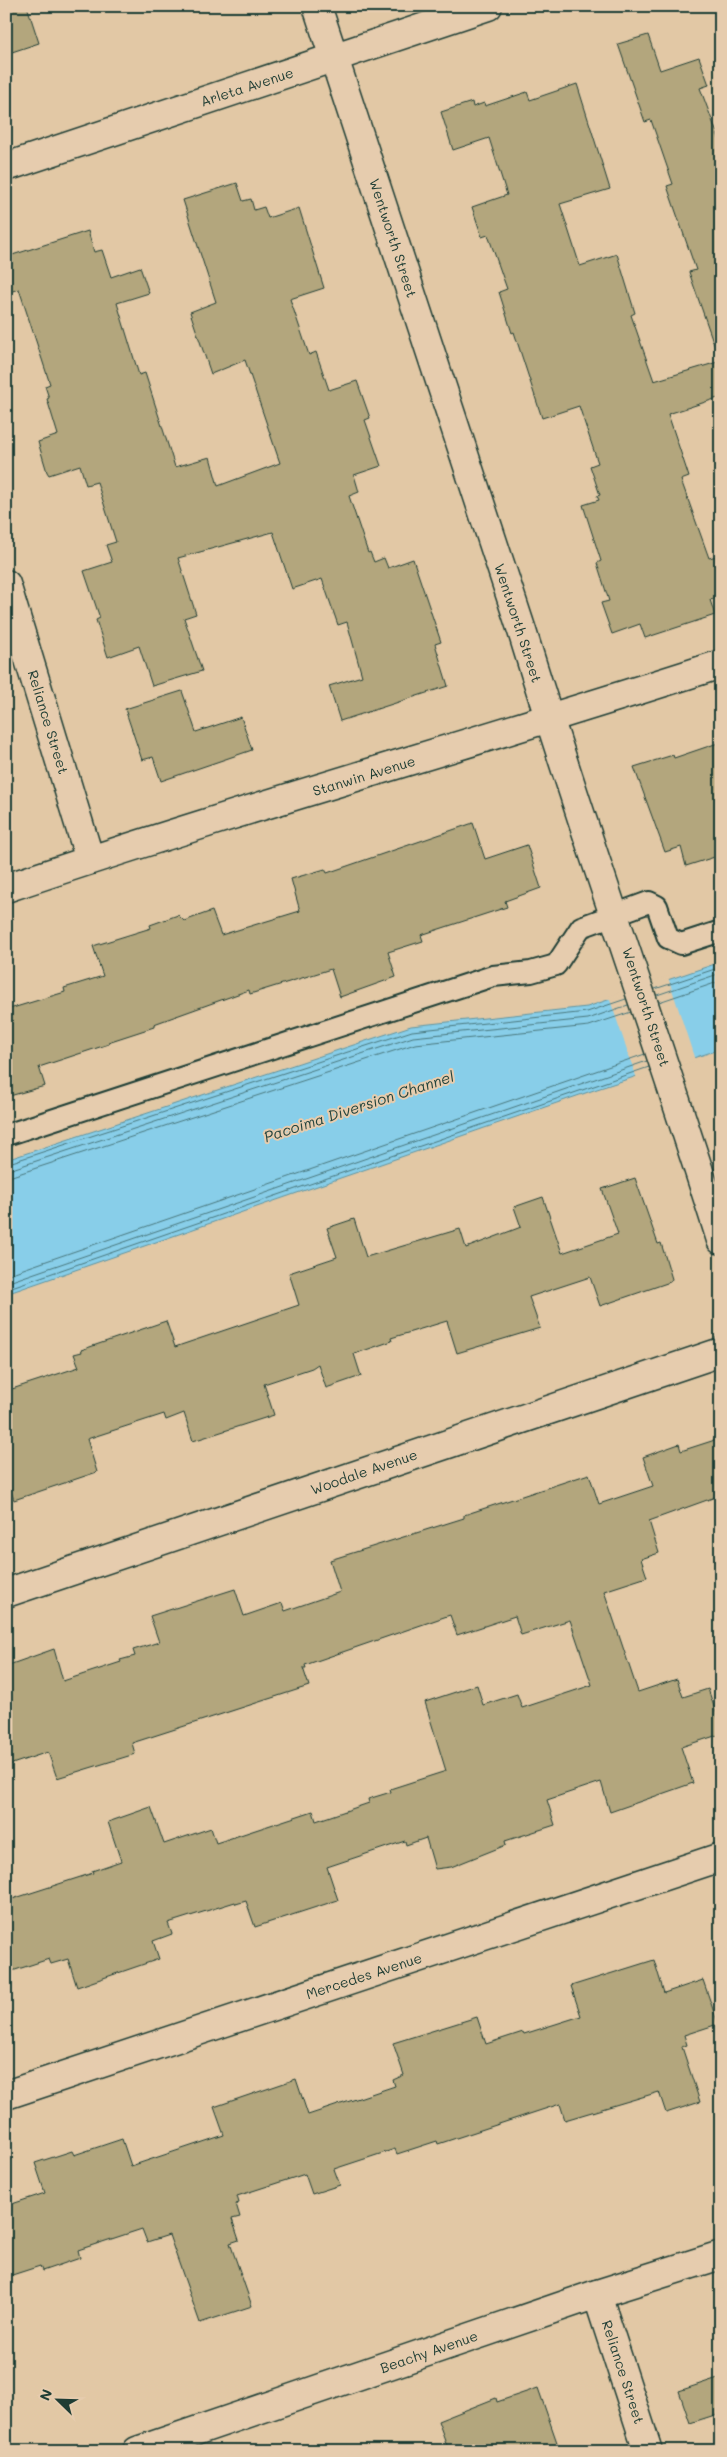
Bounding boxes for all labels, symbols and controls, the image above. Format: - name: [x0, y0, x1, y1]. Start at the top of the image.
- street label: Arleta Avenue: [198, 63, 296, 111]
- street label: Wentworth Street: [365, 176, 422, 300]
- street label: Wentworth Street: [490, 561, 547, 685]
- street label: Reliance Street: [24, 668, 73, 776]
- street label: Stanwin Avenue: [310, 751, 417, 800]
- street label: Wentworth Street: [618, 945, 675, 1069]
- water label: Pacoima Diversion Channel: [261, 1066, 456, 1146]
- street label: Woodale Avenue: [308, 1444, 420, 1499]
- street label: Mercedes Avenue: [303, 1948, 424, 2003]
- street label: Reliance Street: [598, 2318, 649, 2426]
- street label: Beachy Avenue: [377, 2326, 480, 2377]
- north arrow: [32, 2374, 82, 2424]
- text: N: [35, 2386, 56, 2403]

